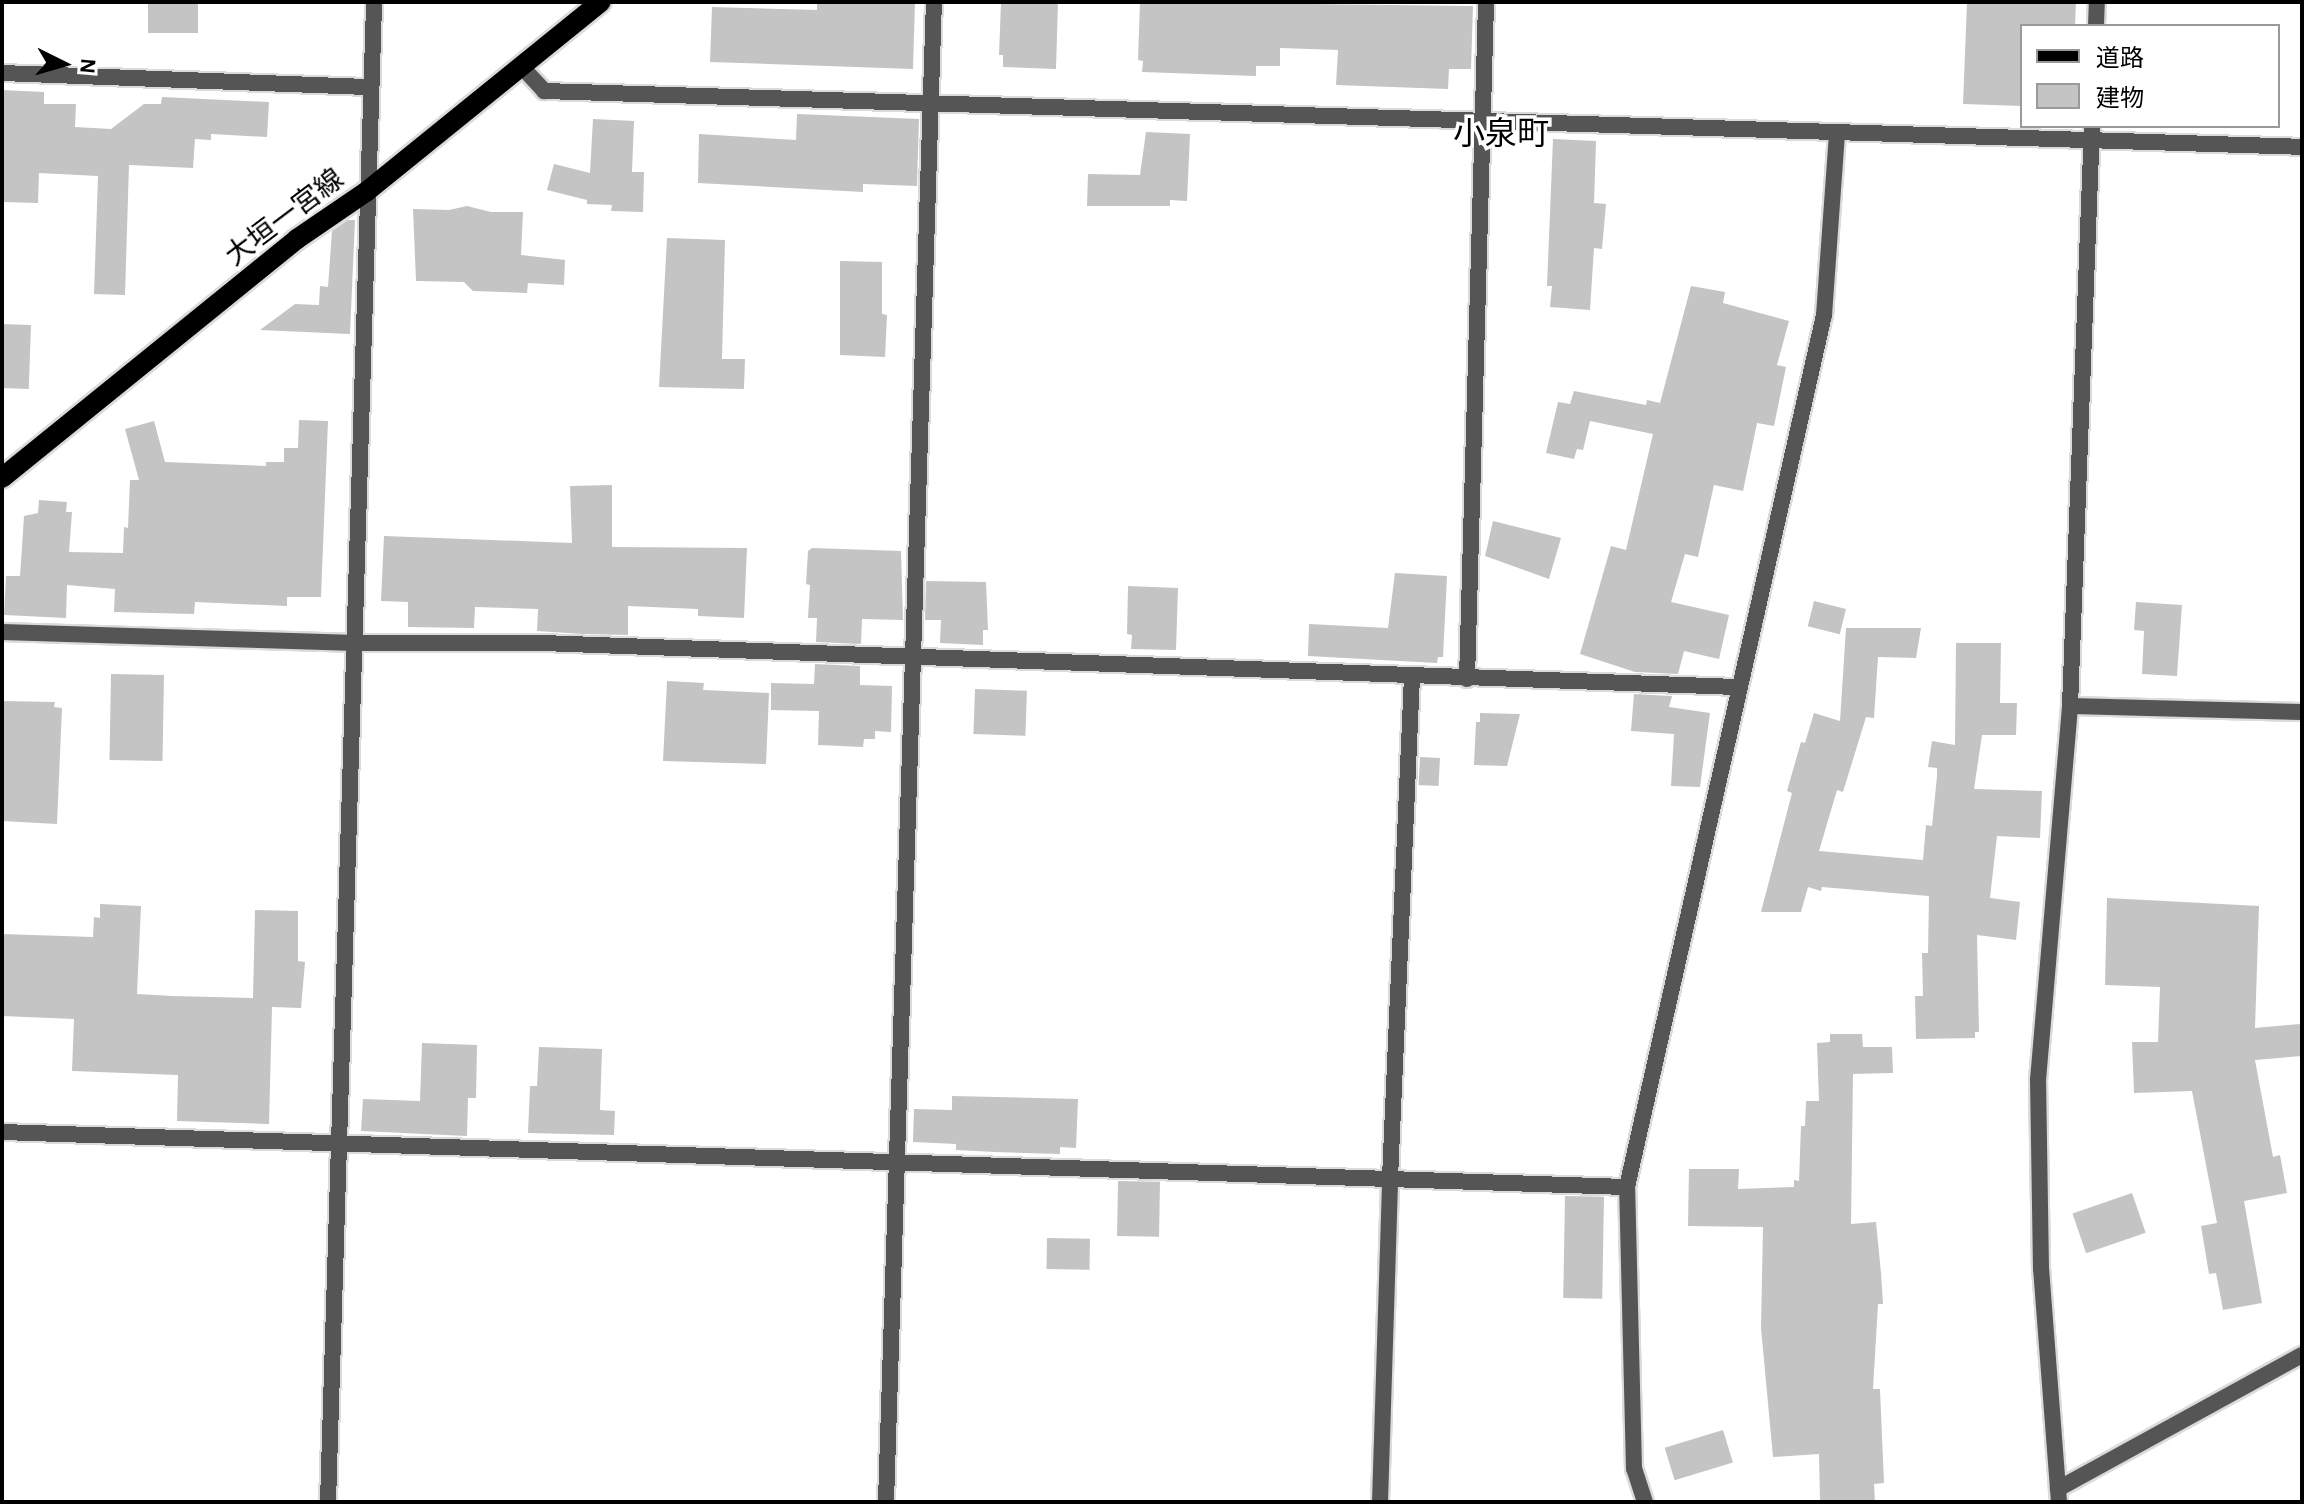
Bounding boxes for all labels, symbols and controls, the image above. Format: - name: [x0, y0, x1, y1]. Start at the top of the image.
- north arrow: [24, 24, 104, 104]
- legend: [2020, 24, 2280, 128]
- text: 道路: [2096, 47, 2144, 71]
- text: N: [76, 58, 100, 75]
- text: 建物: [2096, 87, 2144, 111]
- district label: 小泉町: [1453, 115, 1549, 153]
- street label: 大垣一宮線: [219, 162, 351, 274]

